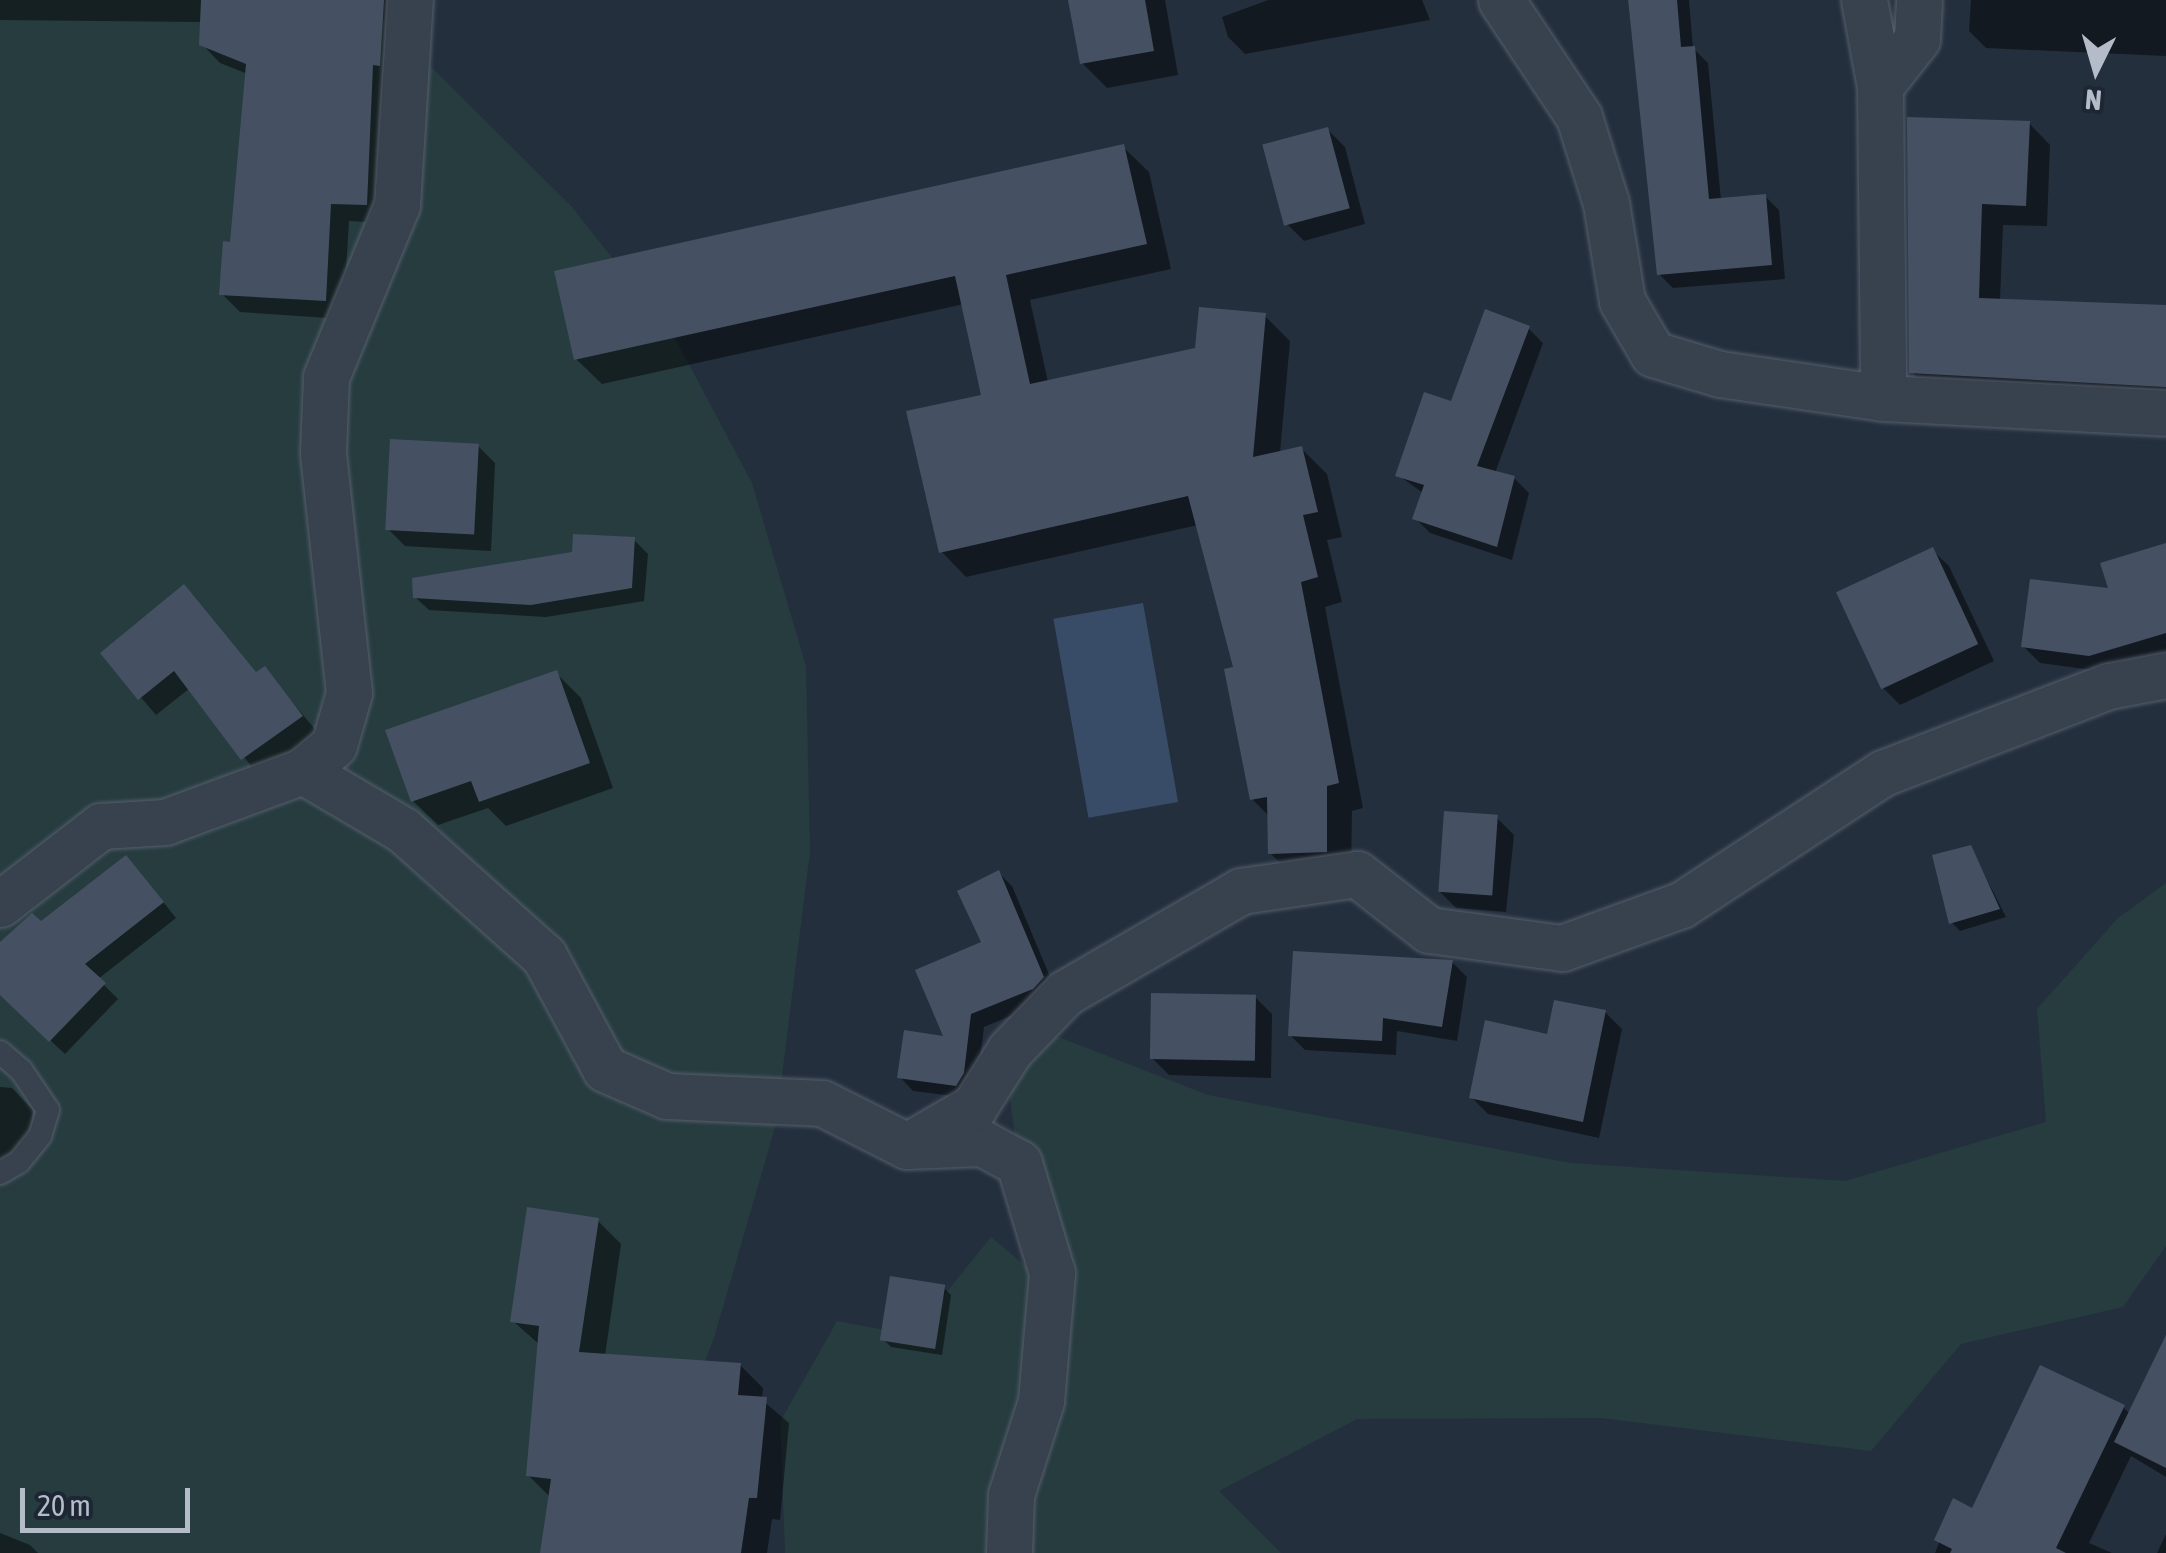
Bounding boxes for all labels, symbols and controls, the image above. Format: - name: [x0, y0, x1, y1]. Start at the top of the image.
- north arrow: [2046, 20, 2146, 120]
- text: N: [2084, 83, 2103, 117]
- scale bar: [25, 1468, 195, 1530]
- text: 20 m: [37, 1488, 91, 1522]

